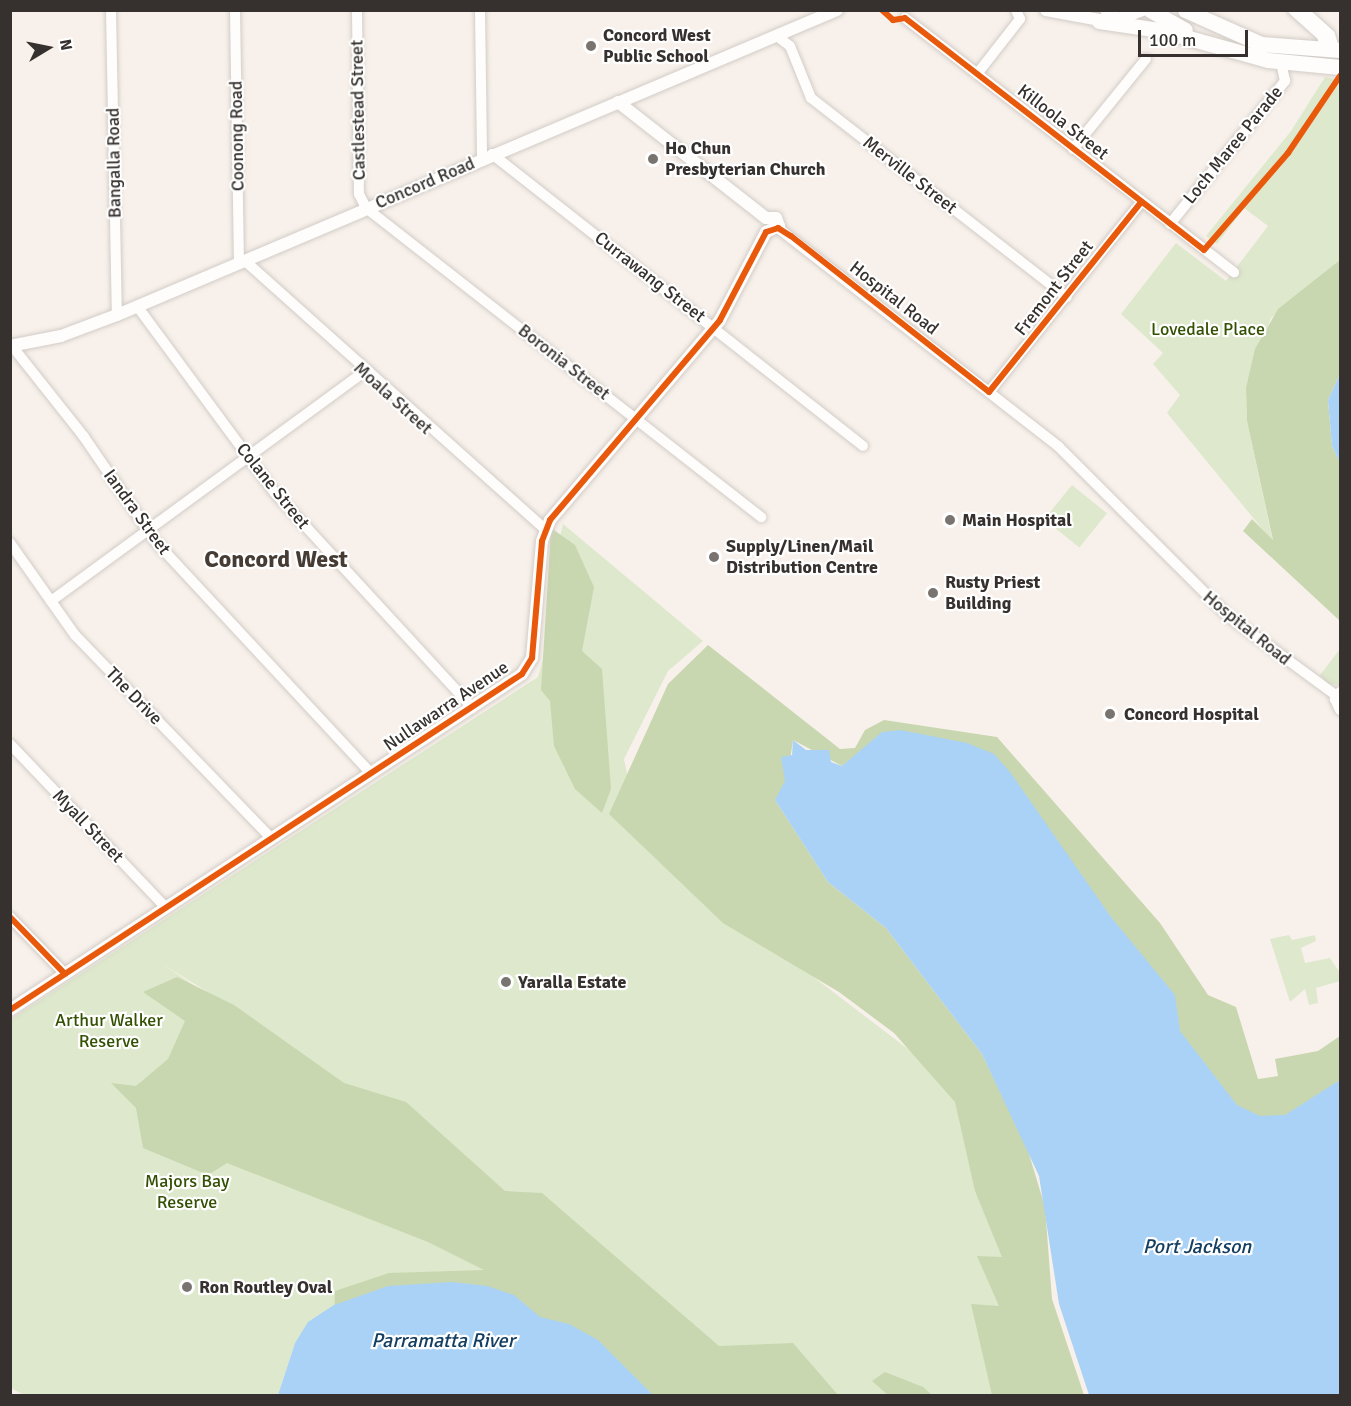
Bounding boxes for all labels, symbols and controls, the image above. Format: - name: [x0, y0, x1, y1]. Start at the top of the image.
- north arrow: [18, 18, 78, 78]
- scale bar: [1141, 18, 1250, 56]
- place label: Concord West Public School: [603, 25, 711, 68]
- text: 100 m: [1149, 29, 1196, 51]
- text: N: [55, 38, 77, 52]
- marker: Concord West Public School: [584, 39, 598, 53]
- street label: Castlestead Street: [346, 40, 370, 180]
- street label: Killoola Street: [1013, 80, 1113, 164]
- street label: Coonong Road: [225, 81, 249, 191]
- street label: Loch Maree Parade: [1179, 82, 1287, 208]
- street label: Bangalla Road: [102, 108, 126, 218]
- street label: Merville Street: [859, 132, 961, 218]
- place label: Ho Chun Presbyterian Church: [665, 138, 826, 180]
- street label: Concord Road: [372, 152, 478, 214]
- marker: Ho Chun Presbyterian Church: [646, 152, 660, 166]
- street label: Currawang Street: [590, 227, 710, 327]
- street label: Fremont Street: [1010, 236, 1098, 340]
- street label: Hospital Road: [845, 257, 943, 339]
- park label: Lovedale Place: [1151, 318, 1265, 340]
- street label: Boronia Street: [514, 319, 614, 405]
- street label: Moala Street: [349, 357, 437, 439]
- street label: Colane Street: [232, 439, 314, 533]
- street label: Iandra Street: [99, 465, 175, 559]
- place label: Main Hospital: [962, 509, 1072, 531]
- marker: Main Hospital: [943, 513, 957, 527]
- place label: Supply/Linen/Mail Distribution Centre: [726, 536, 878, 578]
- district label: Concord West: [204, 546, 348, 574]
- marker: Supply/Linen/Mail Distribution Centre: [707, 550, 721, 564]
- place label: Rusty Priest Building: [945, 572, 1040, 614]
- marker: Rusty Priest Building: [926, 586, 940, 600]
- street label: Hospital Road: [1199, 586, 1295, 670]
- street label: Nullawarra Avenue: [379, 656, 513, 756]
- street label: The Drive: [101, 663, 167, 729]
- place label: Concord Hospital: [1124, 703, 1259, 725]
- marker: Concord Hospital: [1101, 705, 1119, 723]
- street label: Myall Street: [48, 785, 128, 867]
- place label: Yaralla Estate: [518, 971, 626, 993]
- marker: Yaralla Estate: [499, 975, 513, 989]
- park label: Arthur Walker Reserve: [55, 1010, 163, 1052]
- park label: Majors Bay Reserve: [145, 1171, 229, 1214]
- water label: Port Jackson: [1143, 1234, 1251, 1258]
- place label: Ron Routley Oval: [199, 1276, 332, 1298]
- marker: Ron Routley Oval: [180, 1280, 194, 1294]
- water label: Parramatta River: [371, 1328, 515, 1352]

